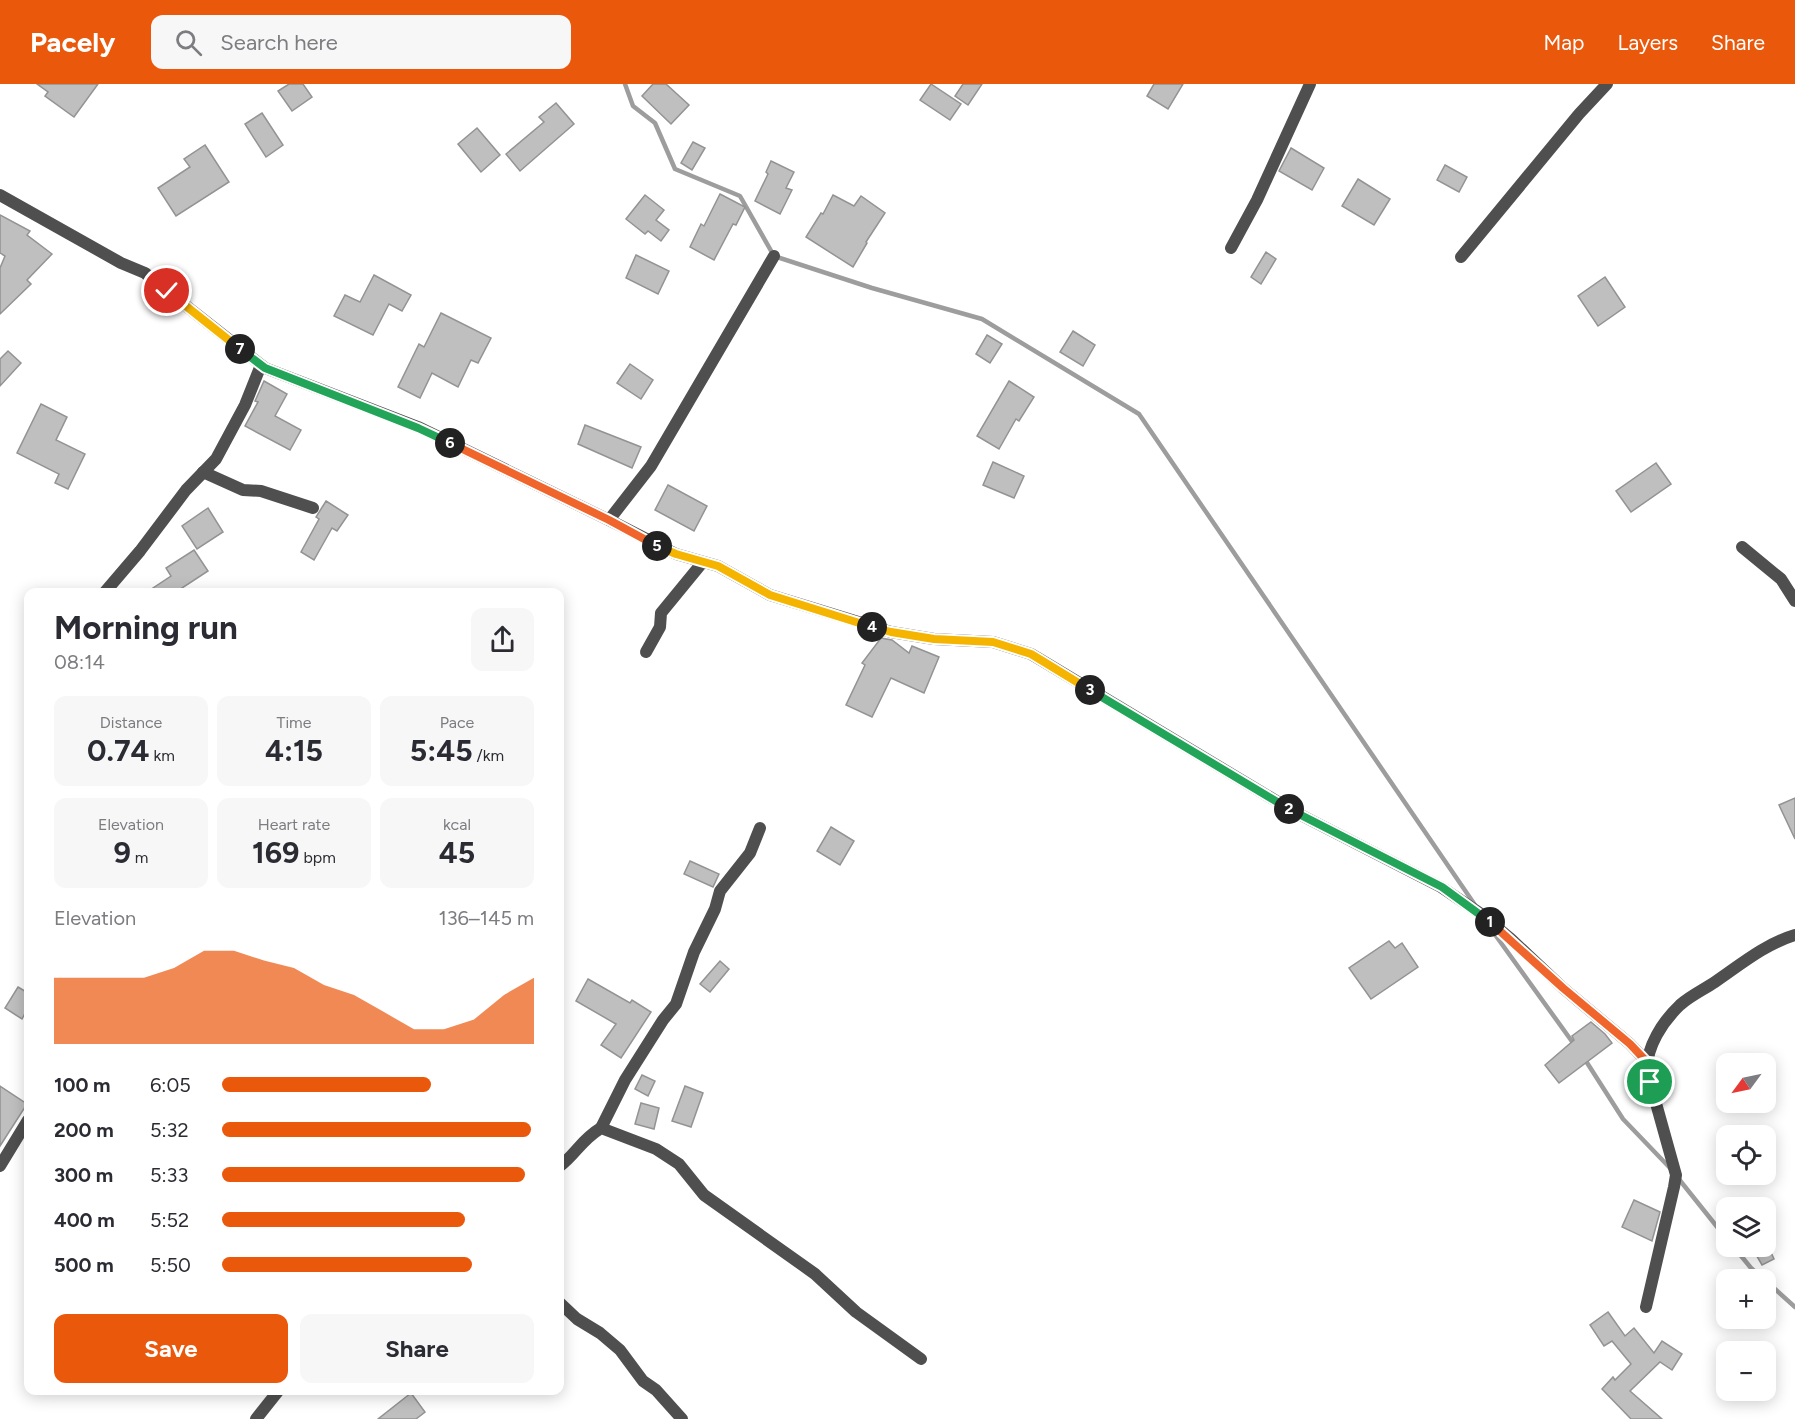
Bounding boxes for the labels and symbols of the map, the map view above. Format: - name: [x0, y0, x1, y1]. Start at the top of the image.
- pin: [141, 265, 192, 316]
- pin: 7: [225, 334, 255, 364]
- pin: 6: [435, 428, 465, 458]
- pin: 5: [642, 531, 672, 561]
- pin: 4: [857, 612, 887, 642]
- pin: 3: [1075, 675, 1105, 705]
- pin: 2: [1274, 794, 1304, 824]
- pin: 1: [1475, 907, 1505, 937]
- north arrow: [1716, 1053, 1776, 1113]
- pin: [1624, 1056, 1675, 1107]

